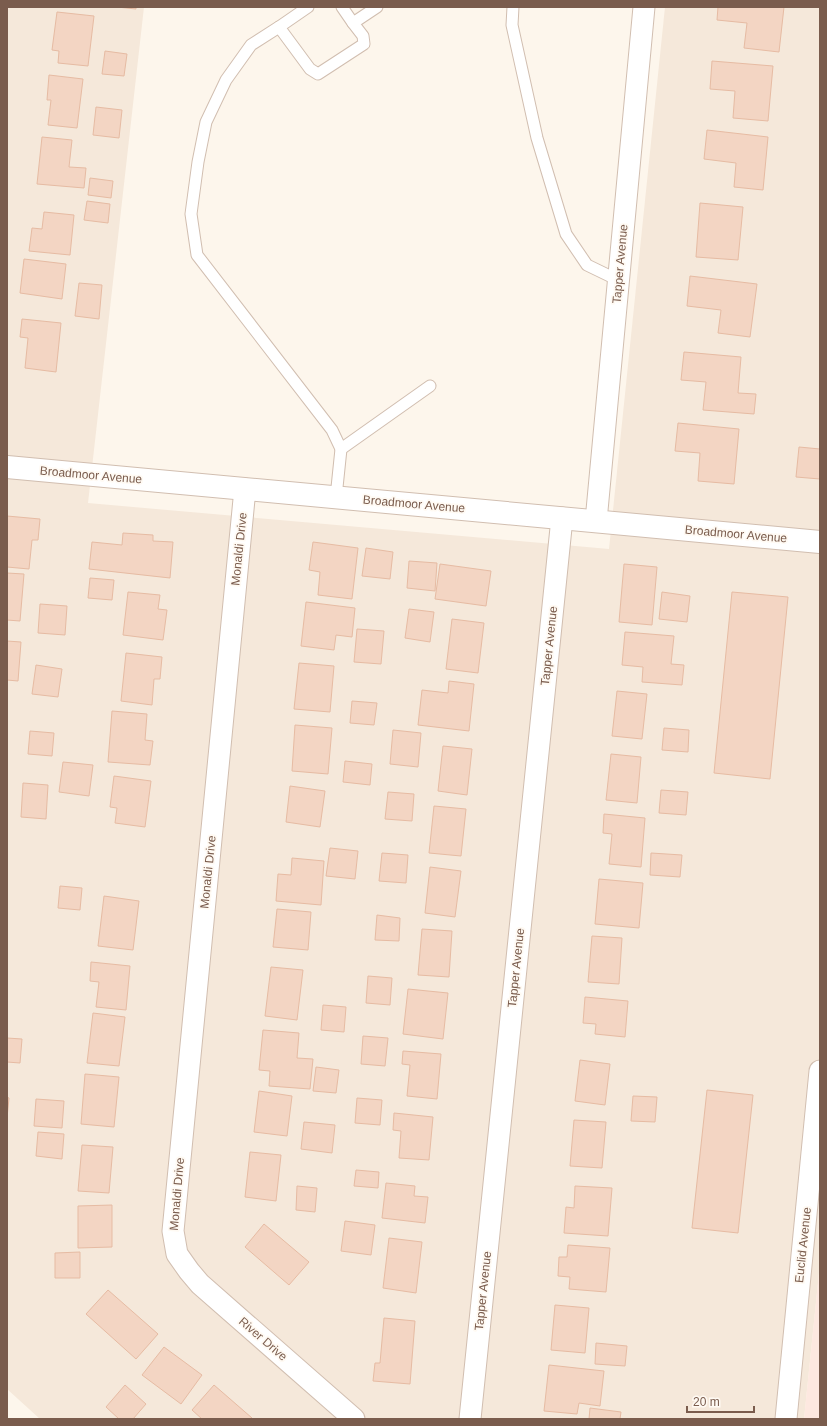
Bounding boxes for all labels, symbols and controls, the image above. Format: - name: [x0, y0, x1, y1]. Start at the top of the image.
- street label: Tapper Avenue: [610, 223, 630, 304]
- street label: Broadmoor Avenue: [39, 464, 143, 486]
- street label: Broadmoor Avenue: [362, 493, 466, 515]
- street label: Monaldi Drive: [228, 511, 250, 586]
- street label: Broadmoor Avenue: [684, 523, 788, 545]
- street label: Tapper Avenue: [538, 605, 560, 686]
- street label: Monaldi Drive: [197, 834, 219, 909]
- street label: Tapper Avenue: [505, 927, 527, 1008]
- street label: Monaldi Drive: [167, 1157, 187, 1231]
- street label: Euclid Avenue: [792, 1206, 814, 1283]
- street label: Tapper Avenue: [472, 1250, 494, 1331]
- street label: River Drive: [236, 1314, 290, 1364]
- scale bar: [687, 1388, 754, 1414]
- text: 20 m: [693, 1395, 720, 1409]

